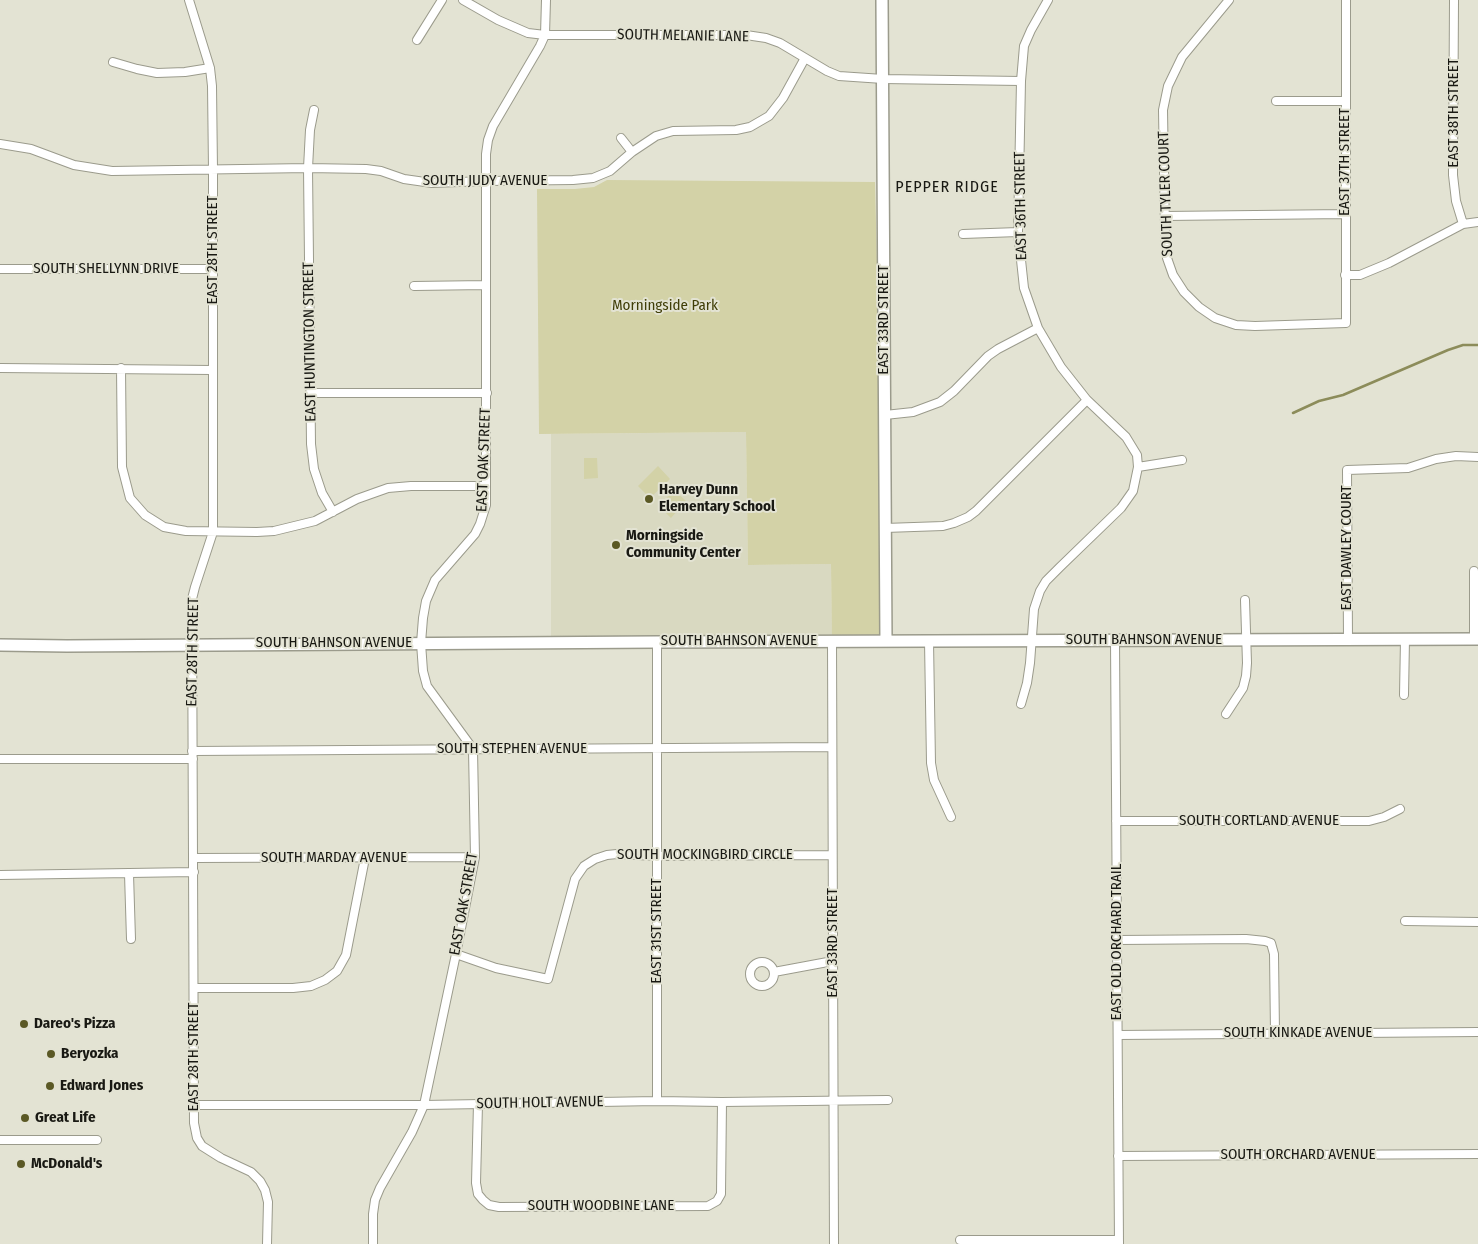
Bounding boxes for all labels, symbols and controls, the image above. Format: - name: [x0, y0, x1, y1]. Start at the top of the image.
- street label: SOUTH MELANIE LANE: [617, 26, 749, 46]
- street label: EAST 38TH STREET: [1445, 58, 1463, 168]
- street label: EAST 37TH STREET: [1336, 108, 1354, 216]
- street label: SOUTH TYLER COURT: [1155, 131, 1177, 257]
- street label: EAST 36TH STREET: [1011, 151, 1031, 261]
- street label: SOUTH JUDY AVENUE: [423, 172, 547, 190]
- district label: PEPPER RIDGE: [894, 178, 1000, 198]
- street label: EAST 28TH STREET: [204, 195, 222, 305]
- street label: SOUTH SHELLYNN DRIVE: [33, 260, 179, 278]
- street label: EAST HUNTINGTON STREET: [300, 262, 320, 422]
- street label: EAST 33RD STREET: [875, 265, 893, 375]
- park label: Morningside Park: [612, 297, 718, 315]
- street label: EAST OAK STREET: [473, 408, 495, 512]
- place label: Harvey Dunn Elementary School: [659, 481, 775, 516]
- street label: EAST DAWLEY COURT: [1338, 485, 1356, 611]
- marker: Harvey Dunn Elementary School: [643, 493, 655, 505]
- place label: Morningside Community Center: [626, 527, 741, 562]
- marker: Morningside Community Center: [610, 539, 622, 551]
- street label: EAST 28TH STREET: [183, 597, 203, 707]
- street label: SOUTH BAHNSON AVENUE: [1066, 631, 1222, 649]
- street label: SOUTH BAHNSON AVENUE: [661, 632, 817, 650]
- street label: SOUTH BAHNSON AVENUE: [256, 634, 412, 652]
- street label: SOUTH STEPHEN AVENUE: [437, 740, 587, 758]
- street label: SOUTH CORTLAND AVENUE: [1179, 812, 1339, 830]
- street label: SOUTH MOCKINGBIRD CIRCLE: [617, 846, 793, 864]
- street label: SOUTH MARDAY AVENUE: [261, 849, 407, 867]
- street label: EAST OAK STREET: [446, 851, 482, 957]
- street label: EAST OLD ORCHARD TRAIL: [1108, 864, 1126, 1020]
- street label: EAST 31ST STREET: [648, 878, 666, 984]
- street label: EAST 33RD STREET: [824, 888, 842, 998]
- street label: EAST 28TH STREET: [185, 1002, 203, 1112]
- place label: Dareo's Pizza: [34, 1015, 116, 1033]
- marker: Dareo's Pizza: [18, 1018, 30, 1030]
- street label: SOUTH KINKADE AVENUE: [1224, 1024, 1372, 1042]
- place label: Beryozka: [61, 1045, 119, 1063]
- marker: Beryozka: [45, 1048, 57, 1060]
- place label: Edward Jones: [60, 1077, 143, 1095]
- marker: Edward Jones: [44, 1080, 56, 1092]
- street label: SOUTH HOLT AVENUE: [476, 1093, 604, 1113]
- place label: Great Life: [35, 1109, 96, 1127]
- marker: Great Life: [19, 1112, 31, 1124]
- street label: SOUTH ORCHARD AVENUE: [1220, 1146, 1376, 1164]
- place label: McDonald's: [31, 1155, 102, 1173]
- marker: McDonald's: [15, 1158, 27, 1170]
- street label: SOUTH WOODBINE LANE: [528, 1197, 674, 1215]

